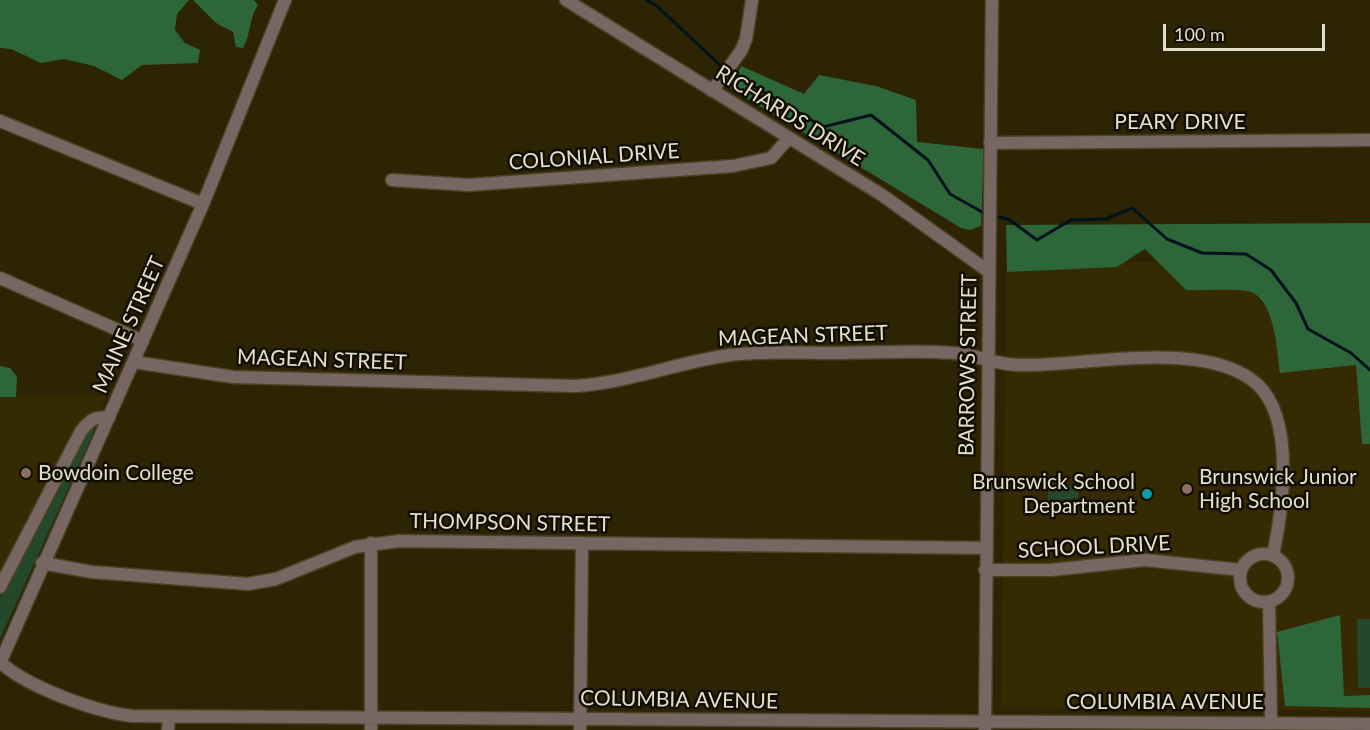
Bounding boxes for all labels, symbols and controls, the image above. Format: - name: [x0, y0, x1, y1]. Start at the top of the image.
- scale bar: [1166, 12, 1328, 50]
- text: 100 m: [1174, 23, 1225, 45]
- street label: RICHARDS DRIVE: [711, 60, 869, 172]
- street label: PEARY DRIVE: [1114, 109, 1246, 135]
- street label: COLONIAL DRIVE: [508, 138, 680, 176]
- street label: MAINE STREET: [88, 253, 170, 397]
- street label: BARROWS STREET: [954, 274, 982, 456]
- street label: MAGEAN STREET: [718, 320, 888, 352]
- street label: MAGEAN STREET: [237, 344, 407, 376]
- place label: Bowdoin College: [38, 460, 194, 486]
- place label: Brunswick Junior High School: [1199, 464, 1357, 514]
- marker: Bowdoin College: [19, 466, 33, 480]
- place label: Brunswick School Department: [972, 469, 1135, 519]
- marker: Brunswick Junior High School: [1180, 482, 1194, 496]
- marker: Brunswick School Department: [1140, 487, 1154, 501]
- street label: THOMPSON STREET: [410, 509, 610, 537]
- street label: SCHOOL DRIVE: [1017, 530, 1171, 564]
- street label: COLUMBIA AVENUE: [580, 686, 778, 714]
- street label: COLUMBIA AVENUE: [1066, 689, 1264, 715]

